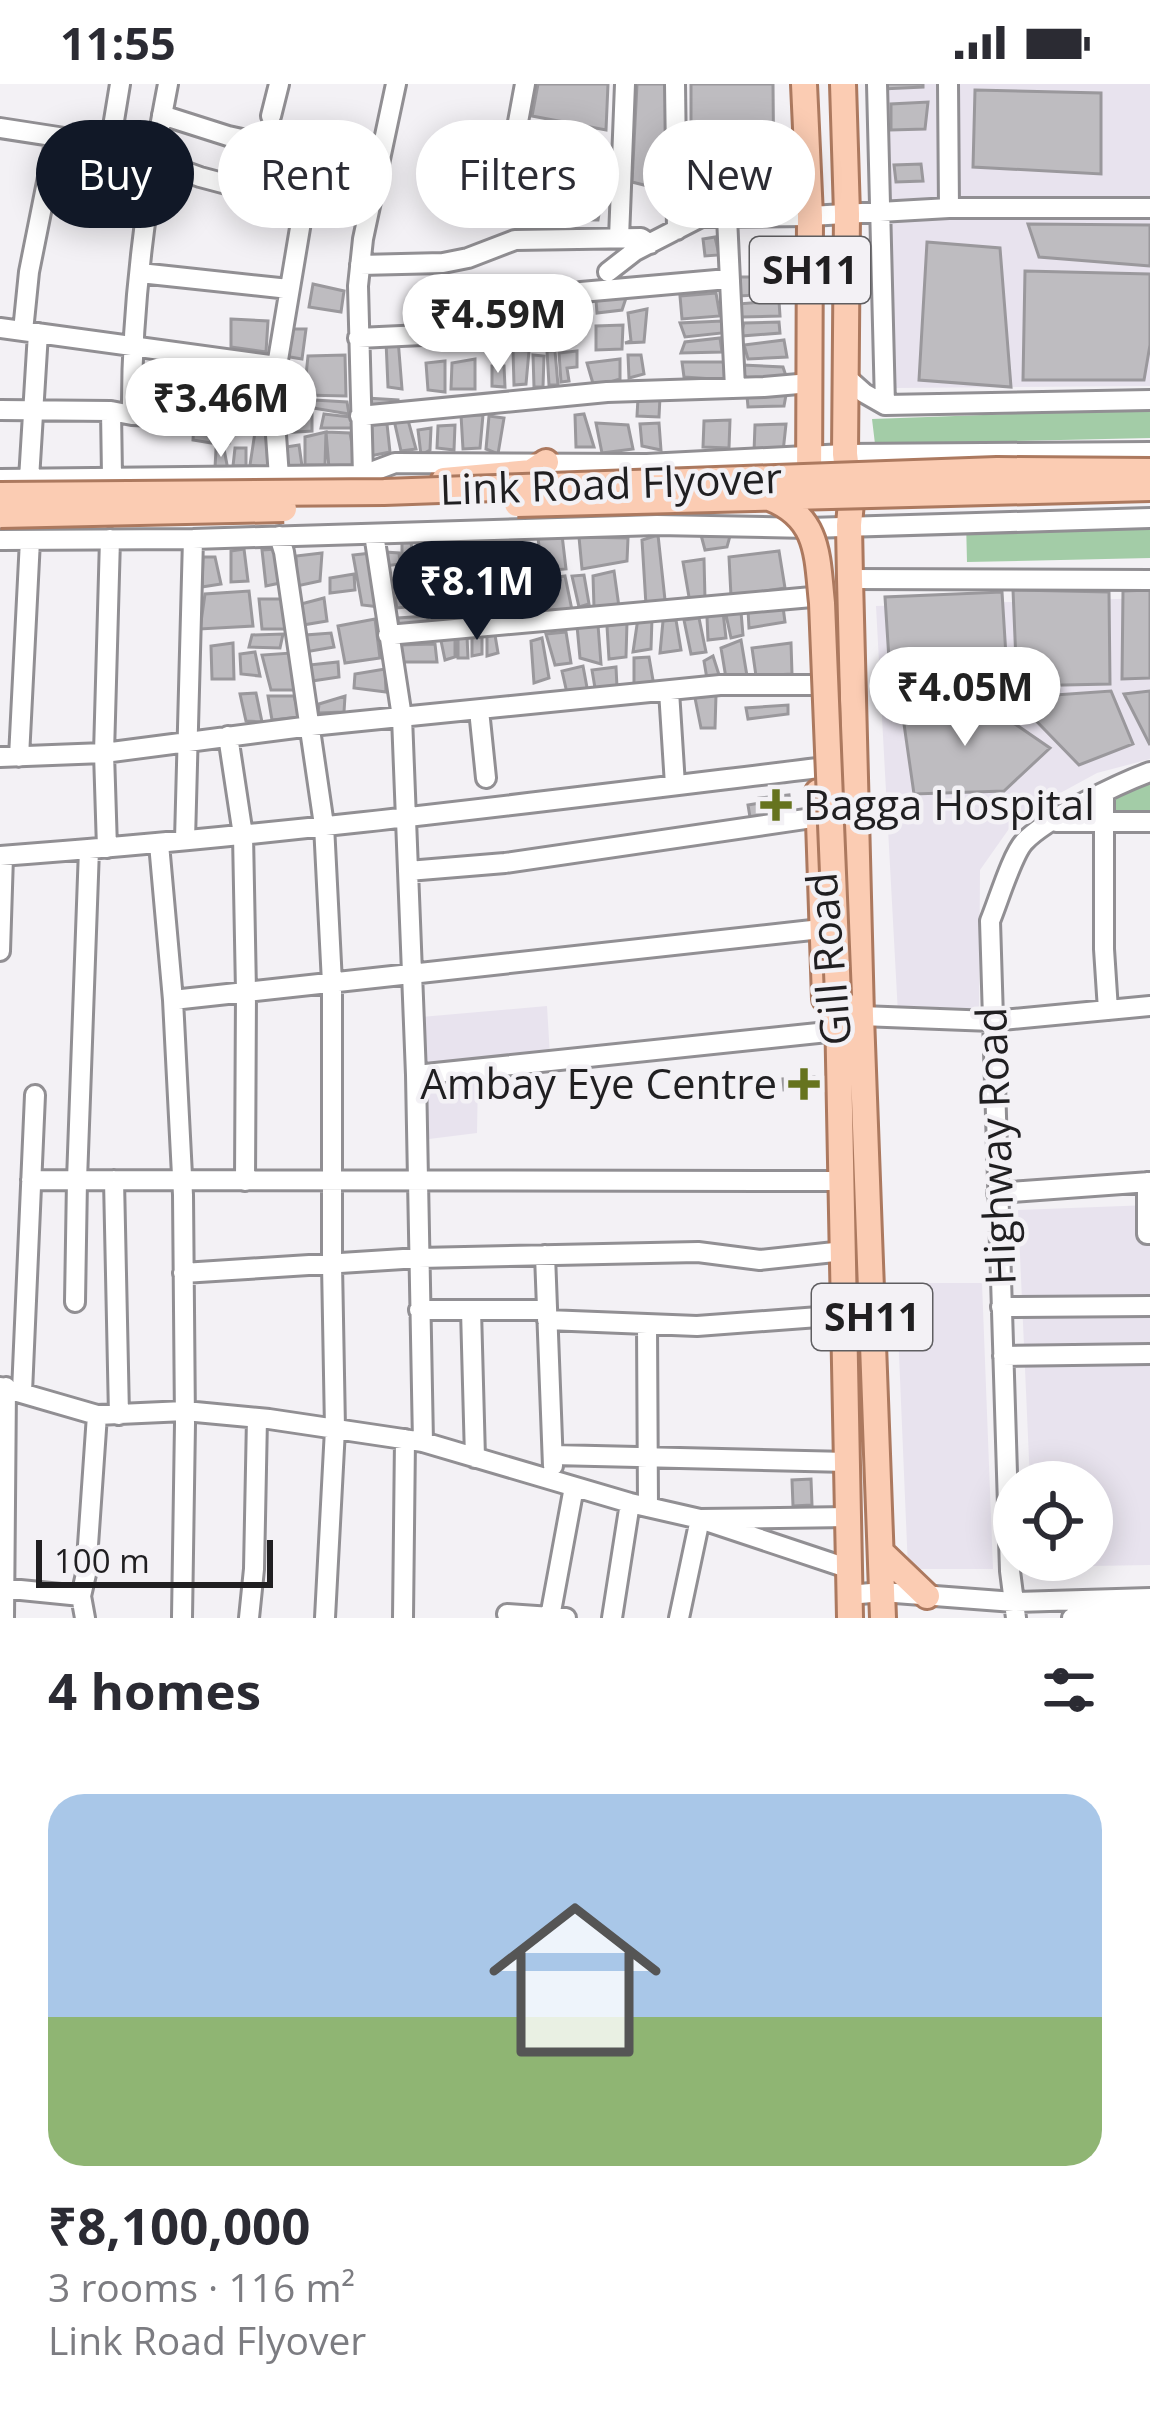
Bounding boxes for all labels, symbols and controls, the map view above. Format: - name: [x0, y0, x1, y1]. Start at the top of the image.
- text: 11:55: [60, 12, 176, 73]
- chip: Buy: [36, 120, 194, 228]
- chip: Rent: [218, 120, 392, 228]
- chip: Filters: [416, 120, 619, 228]
- chip: New: [643, 120, 815, 228]
- road number: SH11: [750, 237, 870, 303]
- pin: ₹4.59M: [400, 274, 596, 376]
- text: ₹4.59M: [429, 286, 567, 339]
- pin: ₹3.46M: [123, 358, 319, 460]
- text: ₹3.46M: [152, 370, 290, 423]
- street label: Link Road Flyover: [439, 448, 783, 517]
- pin: ₹8.1M: [393, 541, 561, 643]
- text: ₹8.1M: [420, 553, 534, 606]
- pin: ₹4.05M: [867, 647, 1063, 749]
- text: ₹4.05M: [896, 659, 1034, 712]
- place label: Bagga Hospital: [803, 775, 1095, 832]
- marker: Bagga Hospital: [760, 789, 792, 821]
- street label: Gill Road: [792, 870, 863, 1048]
- street label: Highway Road: [961, 1006, 1028, 1286]
- place label: Ambay Eye Centre: [420, 1054, 777, 1111]
- marker: Ambay Eye Centre: [788, 1068, 820, 1100]
- road number: SH11: [812, 1284, 932, 1350]
- map controls: [993, 1461, 1113, 1581]
- button: locate: [993, 1461, 1113, 1581]
- scale bar: [36, 1534, 273, 1587]
- text: 100 m: [54, 1538, 150, 1583]
- text: 4 homes: [48, 1655, 261, 1725]
- icon: filters: [1036, 1657, 1102, 1723]
- icon: home: [467, 1872, 683, 2088]
- text: ₹8,100,000: [48, 2190, 310, 2260]
- text: 3 rooms · 116 m²: [48, 2260, 355, 2313]
- text: Link Road Flyover: [48, 2313, 366, 2366]

